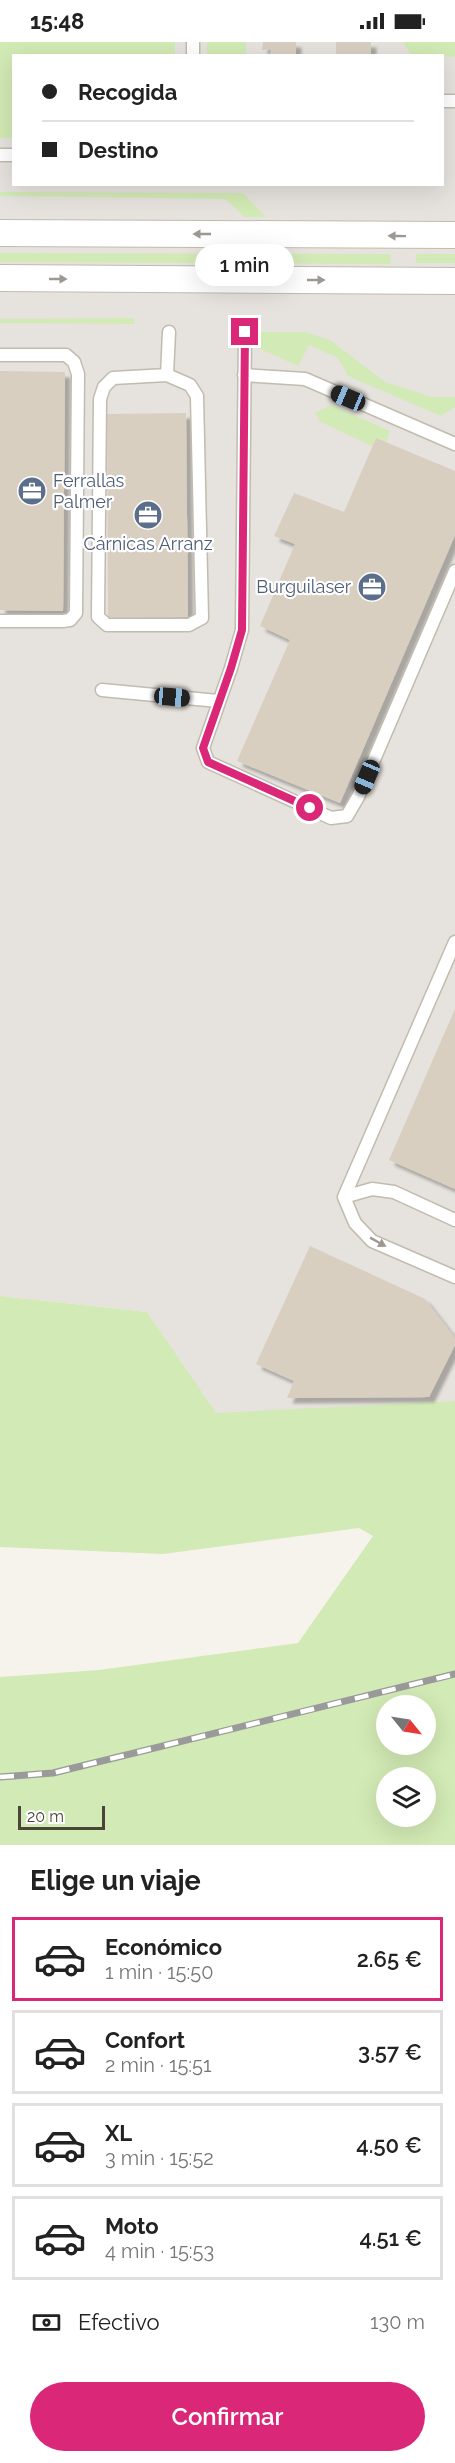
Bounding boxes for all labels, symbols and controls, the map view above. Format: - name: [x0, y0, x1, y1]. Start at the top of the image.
- text: 15:48: [30, 8, 84, 34]
- text: Recogida: [78, 79, 177, 105]
- text: Destino: [78, 137, 158, 163]
- one-way arrow: [192, 229, 211, 239]
- one-way arrow: [387, 231, 406, 241]
- callout: 1 min: [196, 245, 294, 287]
- text: 1 min: [220, 253, 269, 277]
- one-way arrow: [49, 274, 68, 284]
- one-way arrow: [307, 275, 326, 285]
- route end: [231, 318, 258, 345]
- car: [328, 383, 368, 413]
- place label: Ferrallas Palmer: [53, 470, 125, 512]
- office icon: Ferrallas Palmer: [16, 475, 48, 507]
- office icon: Cárnicas Arranz: [132, 499, 164, 531]
- place label: Cárnicas Arranz: [83, 533, 213, 554]
- office icon: Burguilaser: [356, 571, 388, 603]
- place label: Burguilaser: [256, 576, 352, 597]
- car: [153, 686, 191, 708]
- car: [352, 757, 382, 797]
- route start: [296, 794, 323, 821]
- one-way arrow: [370, 1237, 387, 1247]
- north arrow: [376, 1695, 436, 1755]
- map controls: [376, 1695, 436, 1827]
- button: layers: [376, 1767, 436, 1827]
- scale bar: [18, 1803, 105, 1830]
- text: 20 m: [27, 1807, 64, 1826]
- text: Elige un viaje: [30, 1865, 201, 1896]
- icon: car: [33, 1932, 87, 1986]
- text: Económico: [105, 1934, 222, 1960]
- text: 2.65 €: [357, 1946, 422, 1972]
- text: 1 min · 15:50: [105, 1960, 213, 1984]
- icon: car: [33, 2025, 87, 2079]
- text: Confort: [105, 2027, 185, 2053]
- text: 3.57 €: [358, 2039, 422, 2065]
- text: 2 min · 15:51: [105, 2053, 212, 2077]
- icon: car: [33, 2118, 87, 2172]
- text: XL: [105, 2120, 132, 2146]
- text: 4.50 €: [356, 2132, 422, 2158]
- text: 3 min · 15:52: [105, 2146, 214, 2170]
- icon: car: [33, 2211, 87, 2265]
- text: Moto: [105, 2213, 159, 2239]
- text: 4.51 €: [359, 2225, 422, 2251]
- text: 4 min · 15:53: [105, 2239, 214, 2263]
- icon: cash: [30, 2306, 63, 2339]
- text: Efectivo: [78, 2309, 160, 2335]
- text: 130 m: [370, 2310, 425, 2334]
- button: Confirmar: [30, 2382, 425, 2451]

